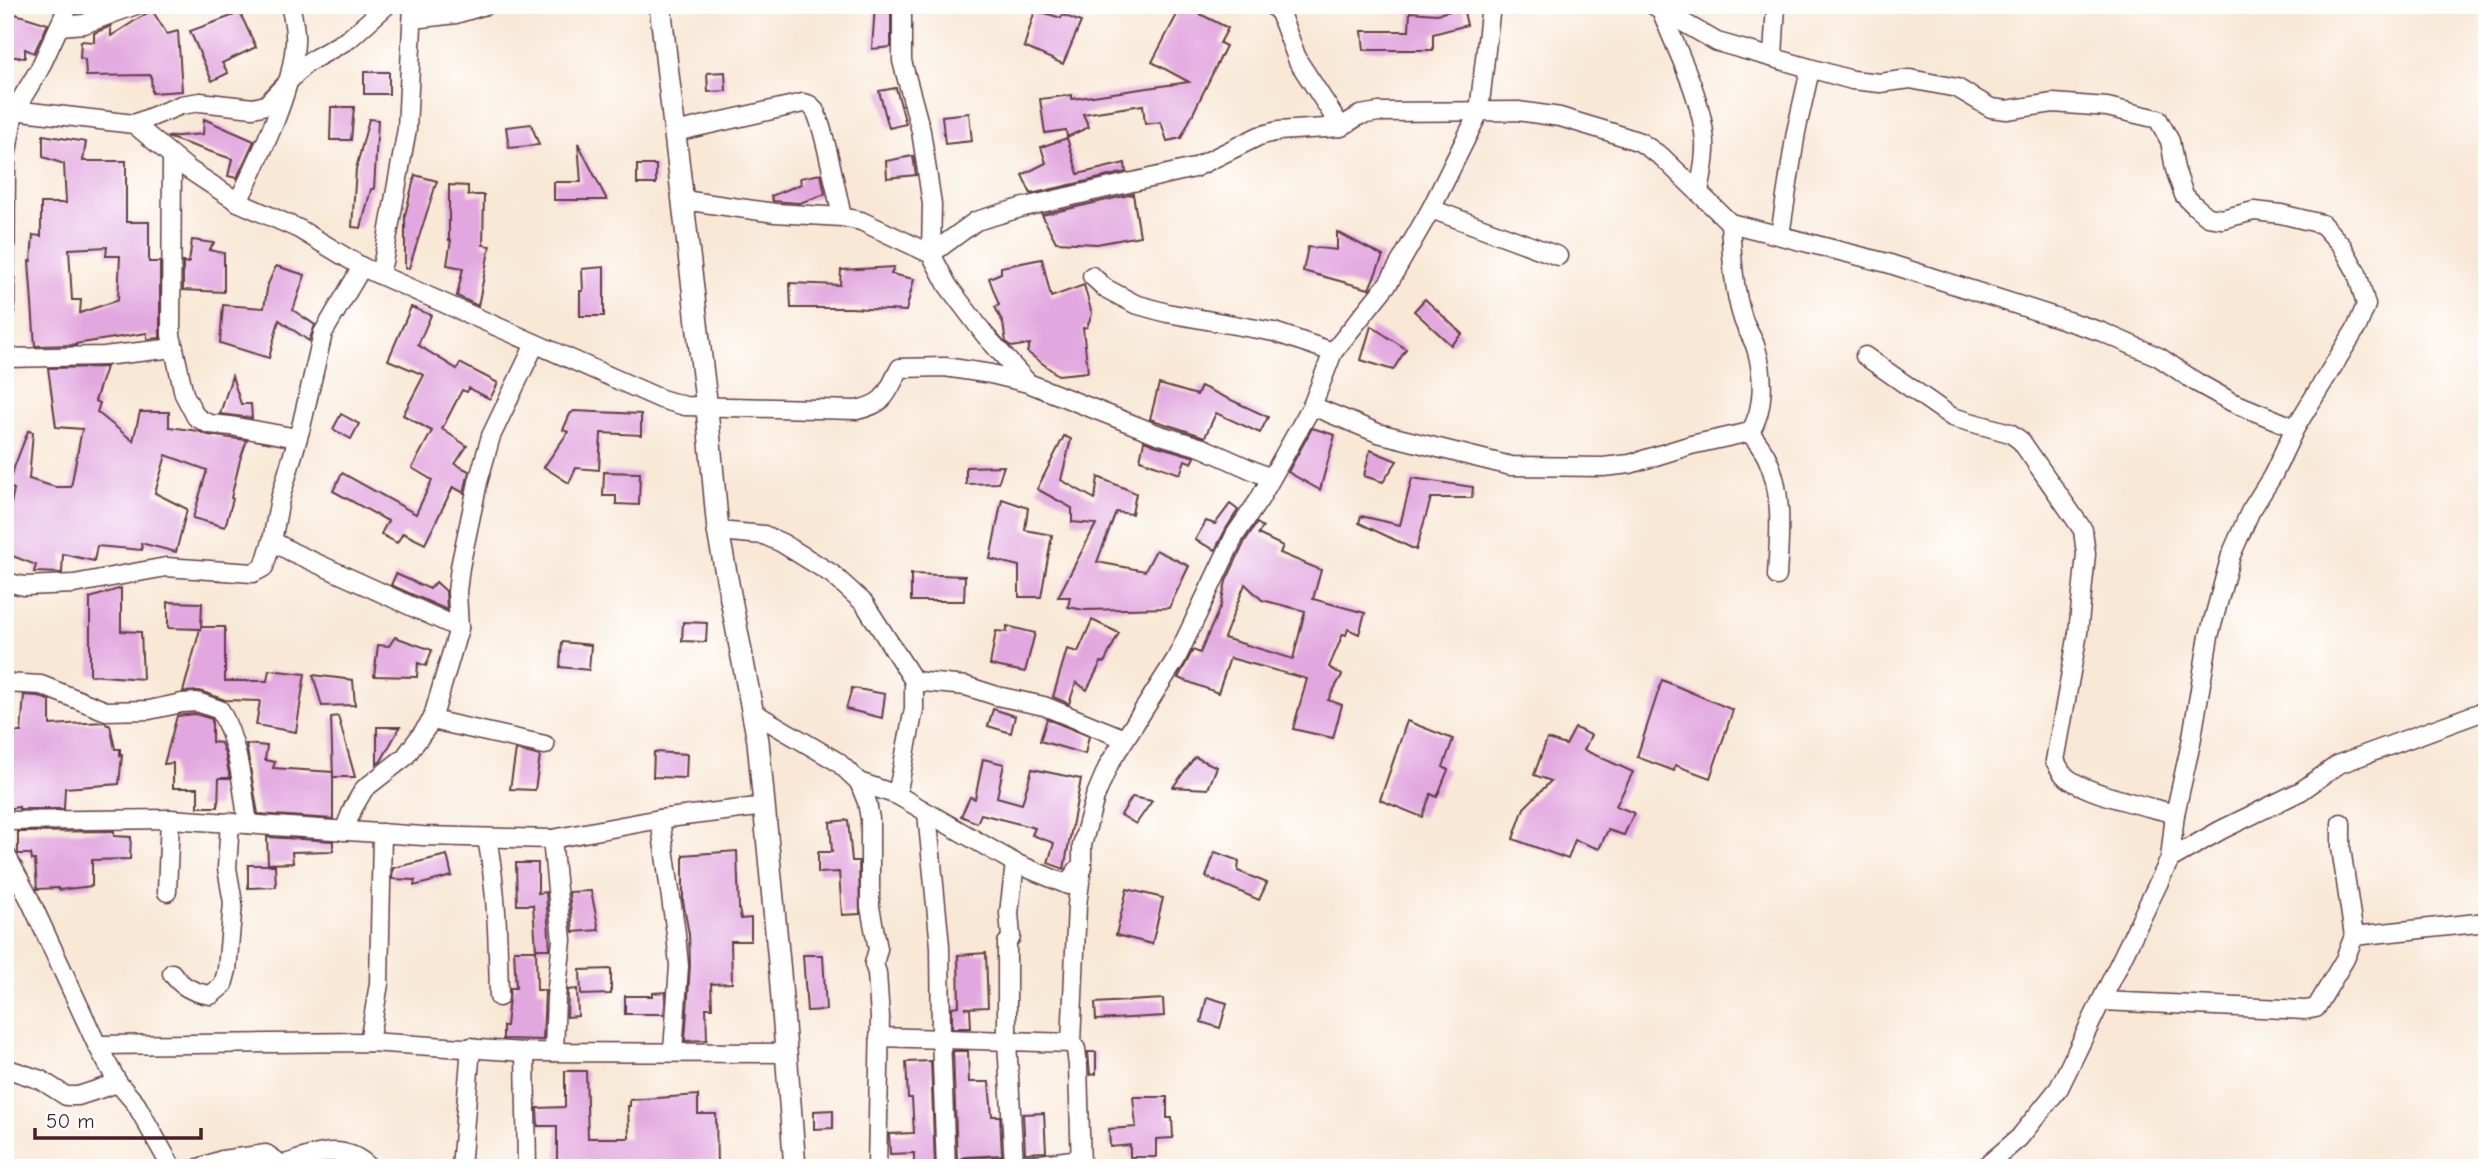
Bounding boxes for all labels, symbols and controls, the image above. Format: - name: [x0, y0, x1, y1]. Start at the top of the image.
- scale bar: [35, 1096, 201, 1140]
- text: 50 m: [46, 1109, 95, 1133]

